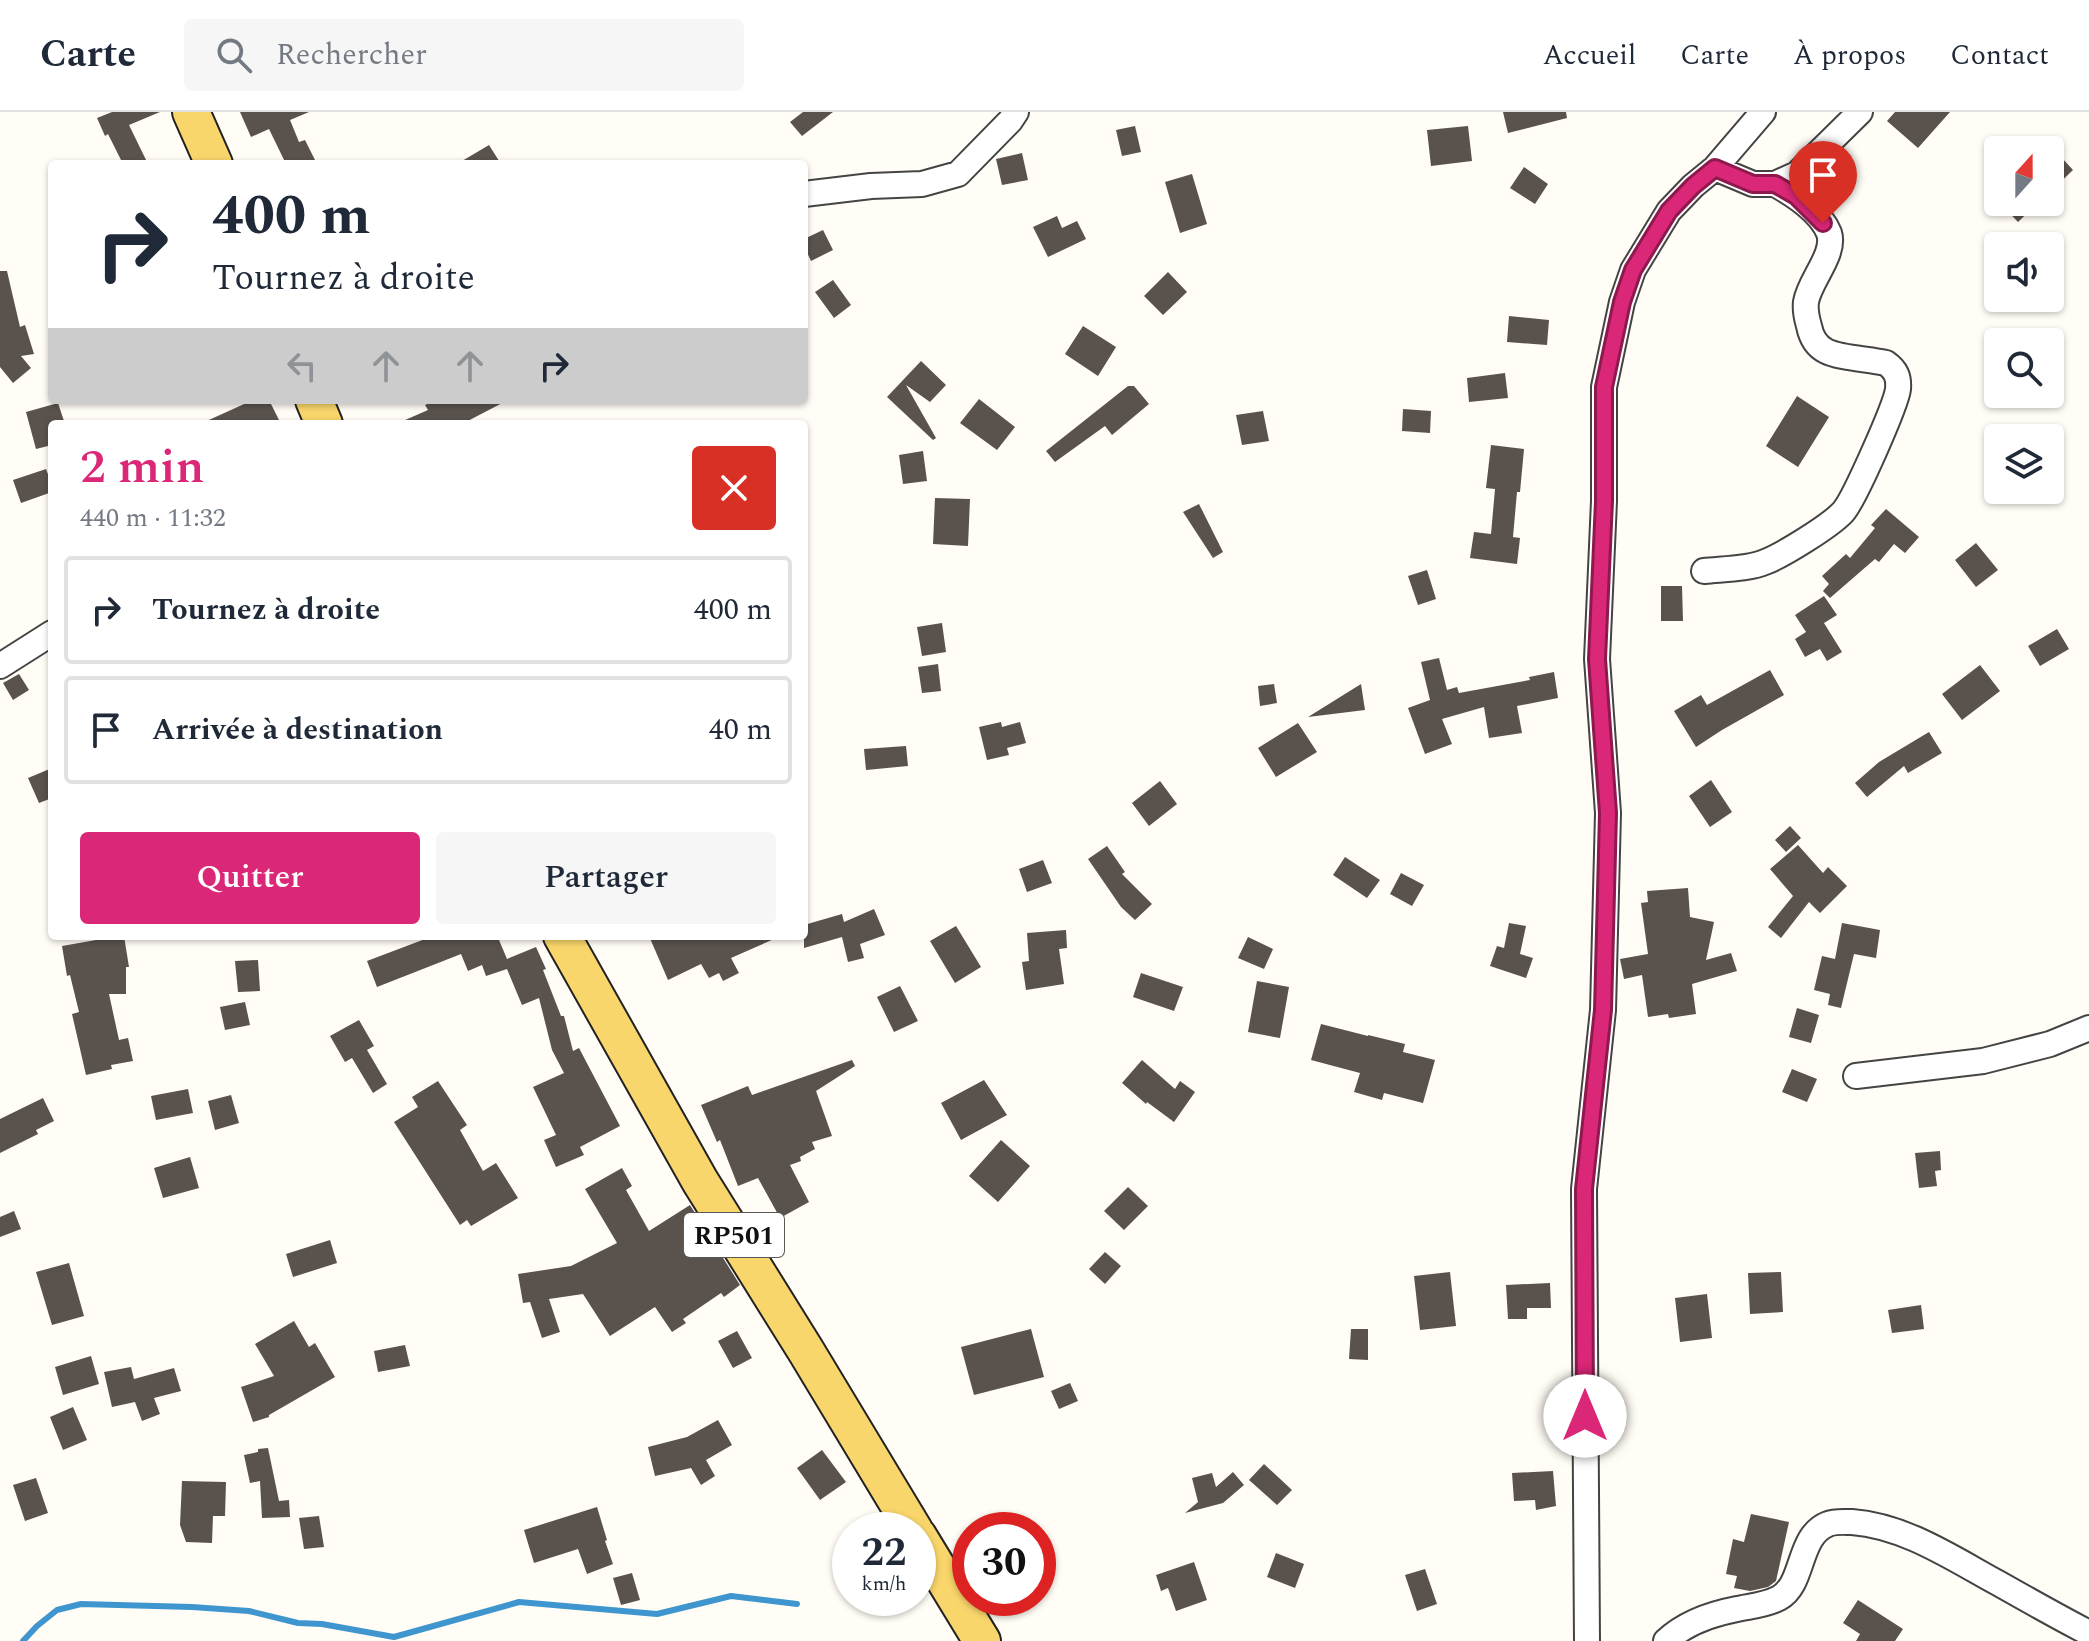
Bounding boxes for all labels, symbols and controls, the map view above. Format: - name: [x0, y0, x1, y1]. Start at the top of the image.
- search box: [184, 19, 744, 91]
- text: Carte: [40, 26, 136, 84]
- text: Rechercher: [276, 32, 427, 78]
- icon: search: [212, 33, 256, 77]
- text: Accueil: [1543, 34, 1636, 77]
- text: Carte: [1680, 34, 1749, 77]
- text: À propos: [1793, 34, 1906, 77]
- text: Contact: [1950, 34, 2049, 77]
- north arrow: [1984, 136, 2064, 216]
- map controls: [1984, 136, 2064, 504]
- pin: [1789, 141, 1857, 223]
- icon: arrive: [1801, 153, 1845, 197]
- text: 400 m: [212, 174, 371, 259]
- icon: right: [80, 192, 184, 296]
- button: sound: [1984, 232, 2064, 312]
- text: Tournez à droite: [212, 251, 475, 306]
- button: search: [1984, 328, 2064, 408]
- icon: left: [280, 344, 324, 388]
- icon: ahead: [364, 344, 408, 388]
- icon: ahead: [448, 344, 492, 388]
- icon: right: [532, 344, 576, 388]
- button: layers: [1984, 424, 2064, 504]
- text: 2 min: [80, 431, 205, 504]
- button: close: [692, 446, 776, 530]
- text: 440 m · 11:32: [80, 498, 226, 538]
- text: Tournez à droite: [152, 587, 380, 633]
- text: 400 m: [694, 587, 772, 633]
- icon: right: [84, 588, 128, 632]
- text: Arrivée à destination: [152, 707, 443, 753]
- text: 40 m: [709, 707, 772, 753]
- icon: arrive: [84, 708, 128, 752]
- button: Quitter: [80, 832, 420, 924]
- button: Partager: [436, 832, 776, 924]
- road number: RP501: [684, 1213, 784, 1257]
- position arrow: [1543, 1374, 1627, 1458]
- speed limit sign: 30: [952, 1512, 1056, 1616]
- text: 22: [862, 1523, 906, 1584]
- text: km/h: [862, 1569, 907, 1599]

